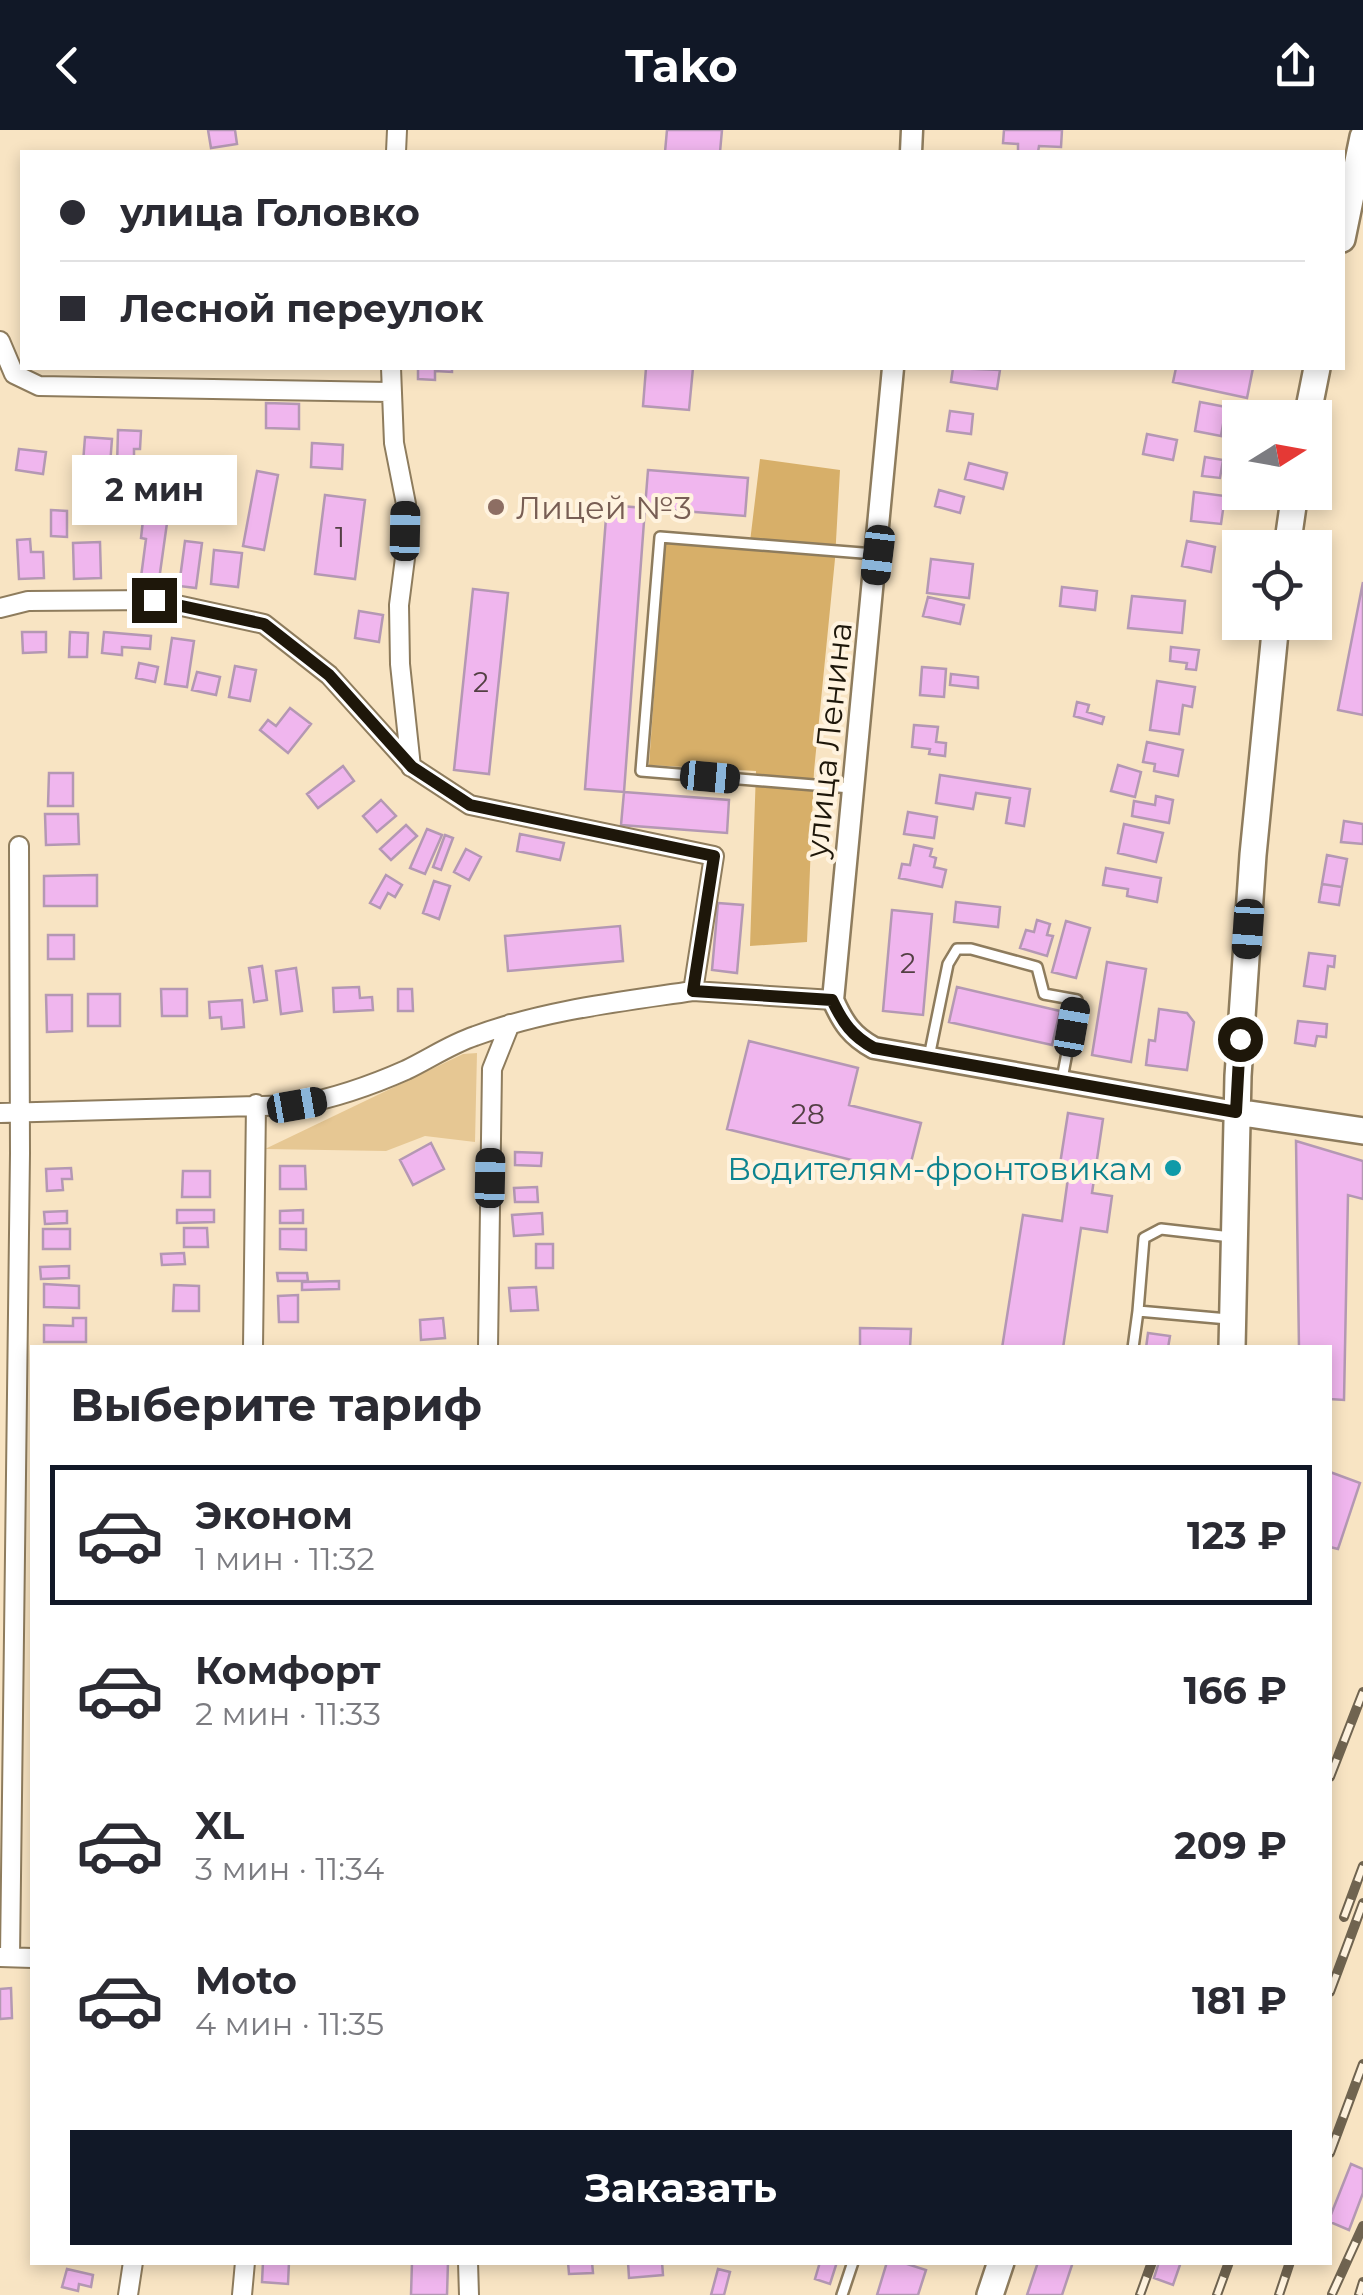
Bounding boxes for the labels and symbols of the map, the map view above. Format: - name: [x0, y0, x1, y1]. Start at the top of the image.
- north arrow: [1222, 400, 1332, 510]
- callout: 2 мин: [72, 455, 236, 525]
- place label: Лицей №3: [516, 488, 692, 527]
- marker: Лицей №3: [485, 496, 507, 518]
- car: [389, 501, 421, 561]
- house number: 1: [335, 520, 345, 554]
- car: [859, 523, 897, 587]
- route end: [132, 578, 177, 623]
- street label: улица Ленина: [796, 620, 860, 861]
- house number: 2: [473, 665, 489, 699]
- car: [679, 759, 741, 795]
- car: [1231, 898, 1265, 960]
- house number: 2: [900, 946, 916, 980]
- car: [1052, 995, 1092, 1059]
- route start: [1218, 1017, 1263, 1062]
- car: [265, 1085, 329, 1125]
- house number: 28: [791, 1097, 825, 1131]
- car: [474, 1148, 506, 1208]
- place label: Водителям-фронтовикам: [727, 1149, 1153, 1188]
- marker: Водителям-фронтовикам: [1162, 1157, 1184, 1179]

